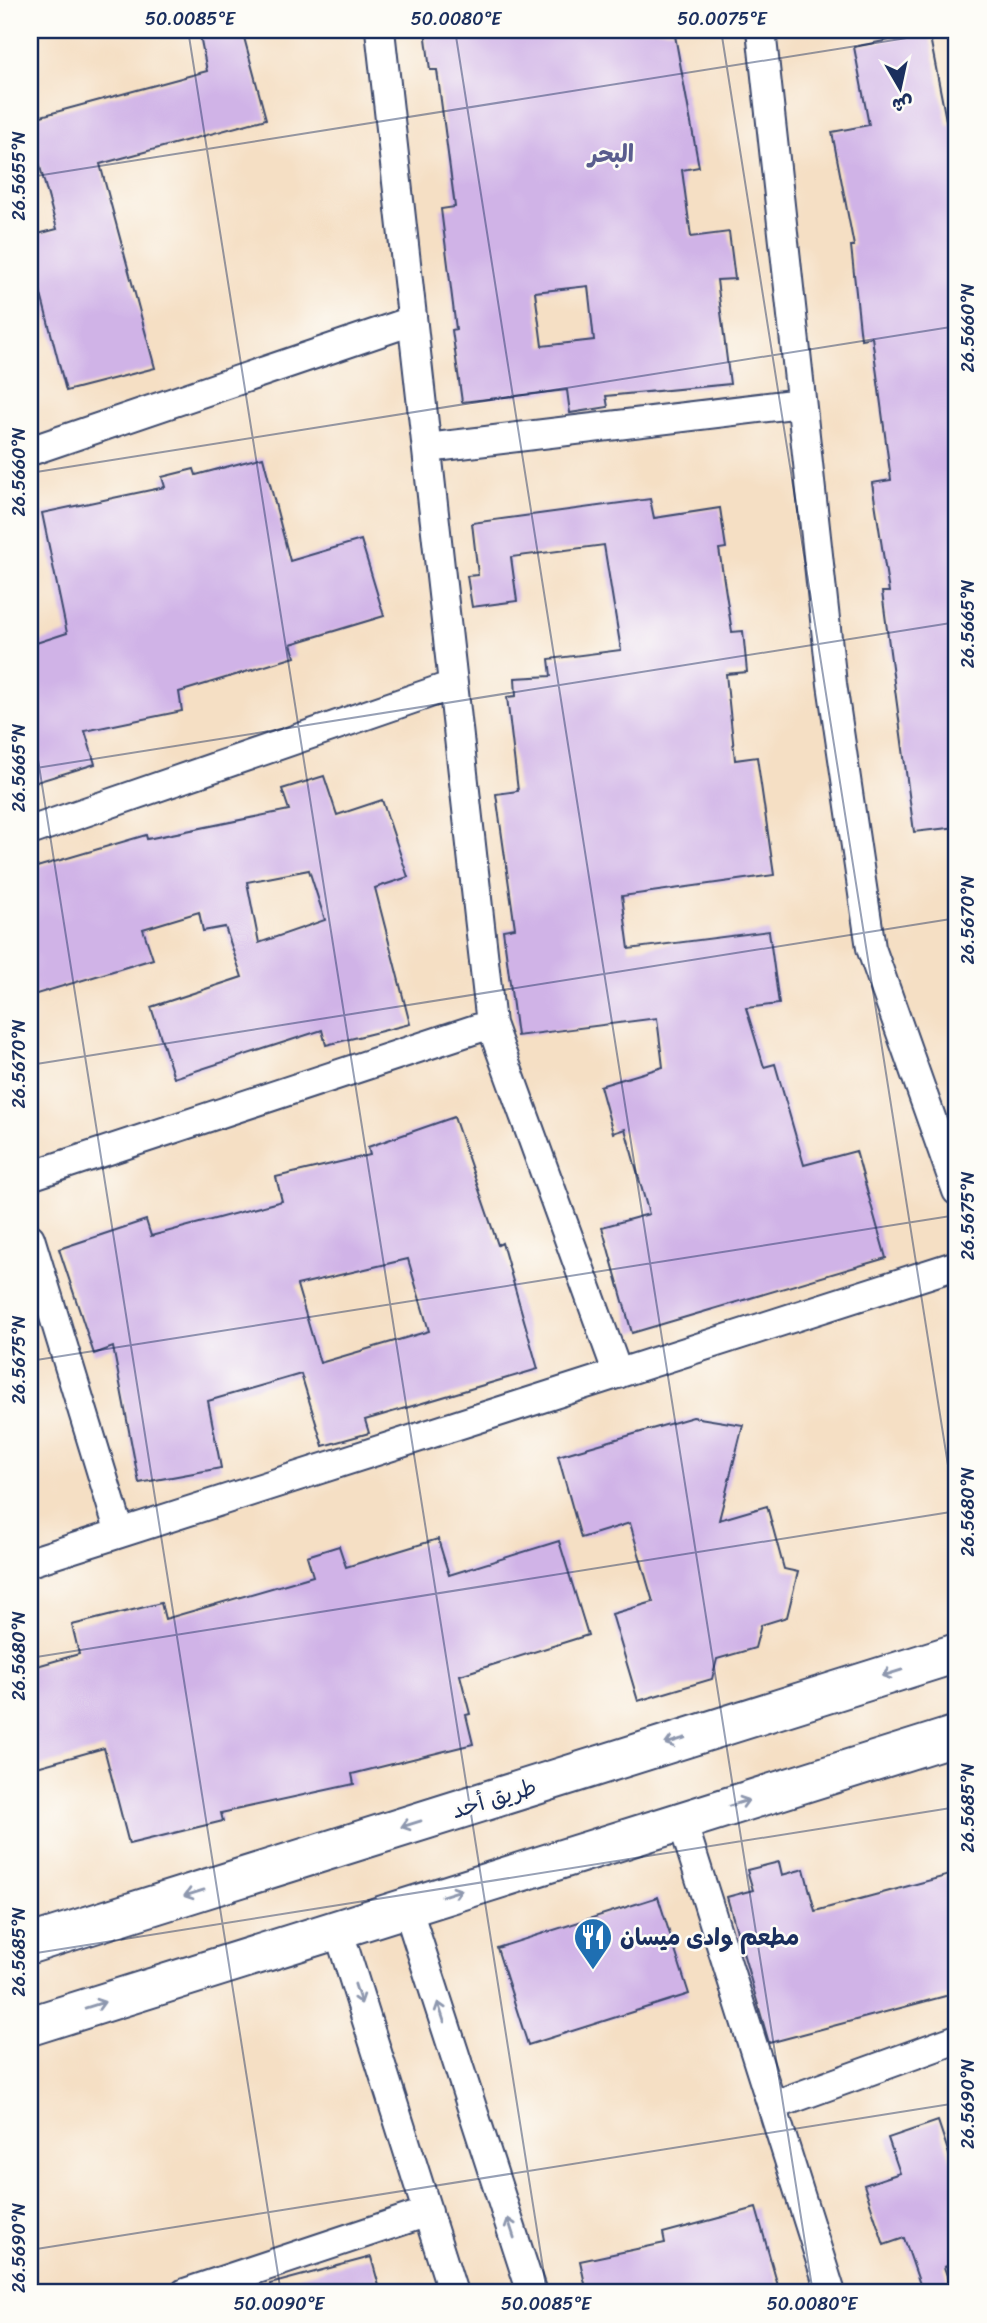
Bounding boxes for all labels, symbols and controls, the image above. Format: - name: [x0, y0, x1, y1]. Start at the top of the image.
- text: 50.0085°E: [145, 3, 236, 35]
- text: 50.0080°E: [411, 3, 502, 35]
- text: 50.0075°E: [677, 3, 768, 35]
- north arrow: [864, 52, 934, 122]
- text: ش: [890, 86, 915, 122]
- text: 26.5655°N: [3, 131, 35, 221]
- district label: البحر: [586, 133, 634, 175]
- text: 26.5660°N: [952, 283, 984, 373]
- text: 26.5660°N: [3, 427, 35, 517]
- text: 26.5665°N: [952, 579, 984, 668]
- text: 26.5665°N: [3, 723, 35, 812]
- text: 26.5670°N: [952, 875, 984, 965]
- text: 26.5670°N: [3, 1019, 35, 1109]
- text: 26.5675°N: [952, 1171, 984, 1260]
- text: 26.5675°N: [3, 1315, 35, 1404]
- text: 26.5680°N: [952, 1467, 984, 1557]
- text: 26.5680°N: [3, 1611, 35, 1701]
- one-way arrow: [881, 1668, 903, 1681]
- one-way arrow: [664, 1736, 686, 1749]
- text: 26.5685°N: [952, 1763, 984, 1853]
- street label: طريق أحد: [446, 1766, 542, 1831]
- one-way arrow: [728, 1796, 750, 1808]
- one-way arrow: [401, 1819, 423, 1832]
- one-way arrow: [441, 1886, 463, 1899]
- one-way arrow: [184, 1887, 206, 1900]
- text: 26.5685°N: [3, 1907, 35, 1997]
- restaurant icon: مطعم وادى ميسان: [572, 1916, 614, 1971]
- place label: مطعم وادى ميسان: [620, 1917, 799, 1958]
- one-way arrow: [353, 1983, 366, 2005]
- one-way arrow: [84, 1998, 106, 2011]
- one-way arrow: [434, 2001, 446, 2023]
- text: 26.5690°N: [952, 2059, 984, 2149]
- text: 26.5690°N: [3, 2203, 35, 2293]
- one-way arrow: [504, 2218, 516, 2240]
- text: 50.0090°E: [234, 2288, 325, 2320]
- text: 50.0085°E: [501, 2288, 592, 2320]
- text: 50.0080°E: [767, 2288, 858, 2320]

